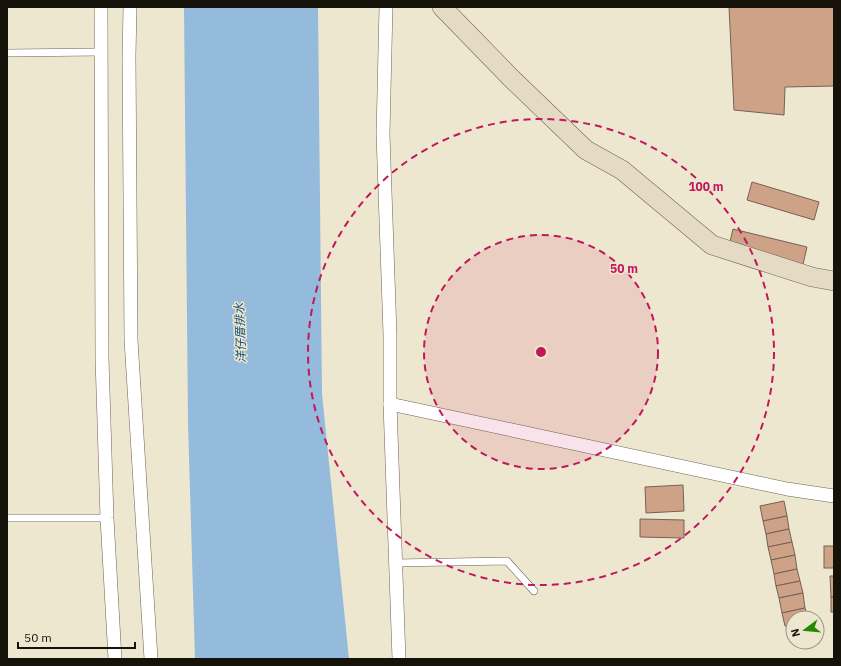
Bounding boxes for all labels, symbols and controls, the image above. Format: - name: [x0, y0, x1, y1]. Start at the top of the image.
- text: 100 m: [688, 179, 724, 194]
- text: 50 m: [610, 261, 638, 276]
- water label: 洋仔厝排水: [231, 302, 249, 363]
- centre of rings: [534, 345, 548, 359]
- north arrow: [785, 610, 825, 650]
- scale bar: [18, 624, 135, 650]
- text: N: [788, 627, 803, 639]
- text: 50 m: [24, 630, 52, 645]

